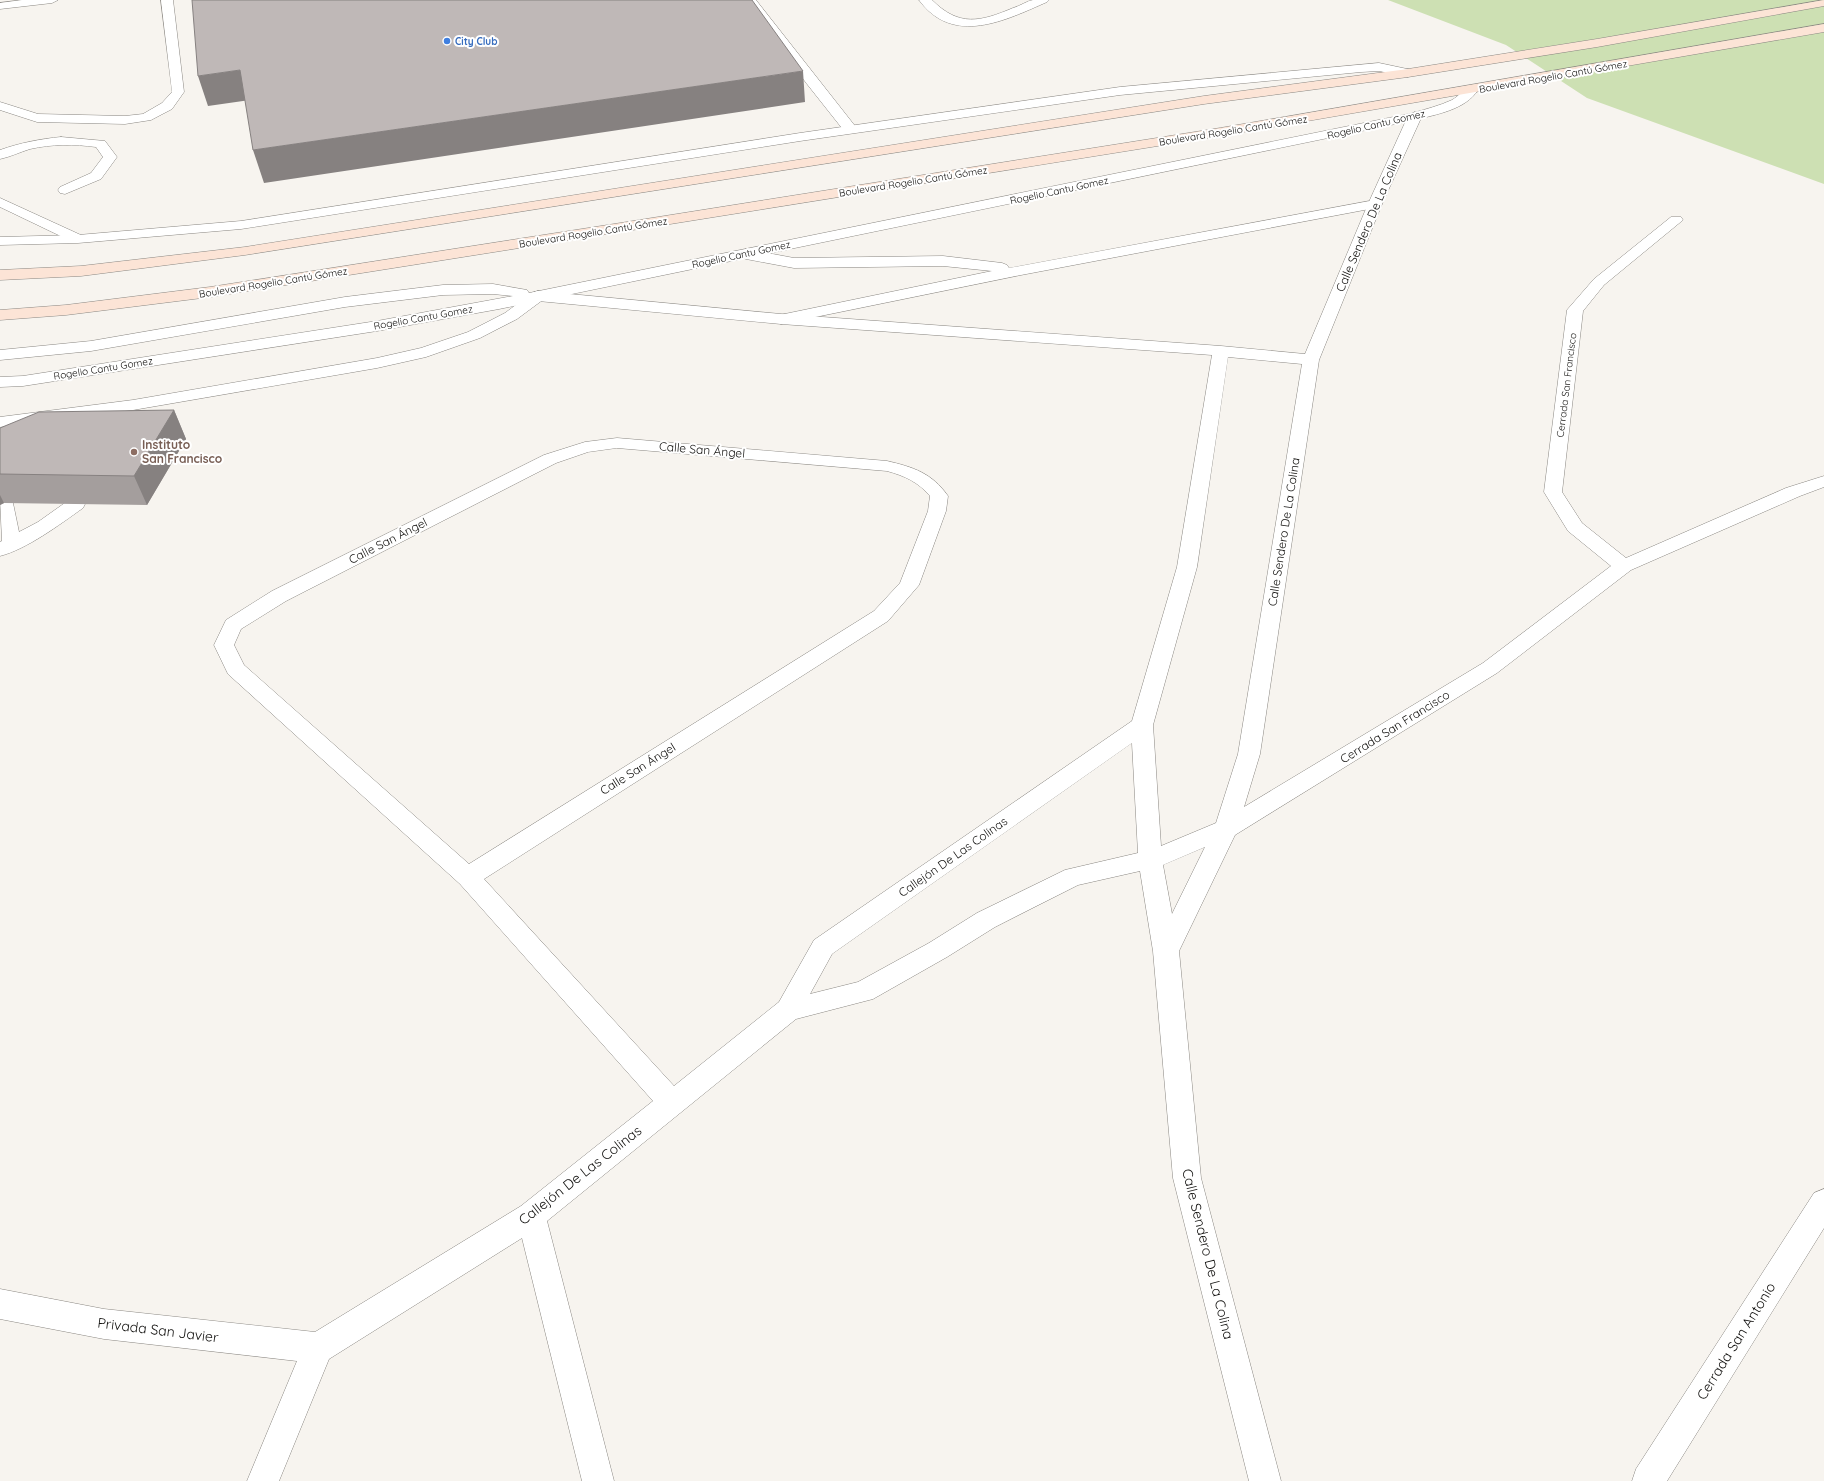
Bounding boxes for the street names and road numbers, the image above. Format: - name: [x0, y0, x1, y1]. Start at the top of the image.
- street label: Boulevard Rogelio Cantú Gómez: [1478, 57, 1628, 96]
- street label: Rogelio Cantu Gomez: [1326, 107, 1427, 142]
- street label: Boulevard Rogelio Cantú Gómez: [1158, 112, 1308, 149]
- street label: Calle Sendero De La Colina: [1332, 150, 1405, 294]
- street label: Boulevard Rogelio Cantú Gómez: [838, 163, 988, 200]
- street label: Rogelio Cantu Gomez: [1009, 174, 1110, 207]
- street label: Boulevard Rogelio Cantú Gómez: [518, 214, 668, 251]
- street label: Rogelio Cantu Gomez: [691, 238, 792, 271]
- street label: Boulevard Rogelio Cantú Gómez: [198, 264, 348, 301]
- street label: Rogelio Cantu Gomez: [373, 302, 474, 333]
- street label: Cerrada San Francisco: [1554, 332, 1579, 438]
- street label: Rogelio Cantu Gomez: [53, 354, 154, 383]
- street label: Calle San Ángel: [658, 438, 746, 461]
- street label: Calle Sendero De La Colina: [1264, 457, 1303, 607]
- street label: Calle San Ángel: [346, 514, 430, 567]
- street label: Cerrada San Francisco: [1337, 687, 1452, 766]
- street label: Calle San Ángel: [597, 739, 678, 798]
- street label: Callejón De Las Colinas: [895, 813, 1010, 900]
- street label: Callejón De Las Colinas: [515, 1121, 645, 1229]
- street label: Calle Sendero De La Colina: [1178, 1167, 1238, 1341]
- street label: Cerrada San Antonio: [1693, 1279, 1779, 1403]
- street label: Privada San Javier: [97, 1314, 220, 1346]

